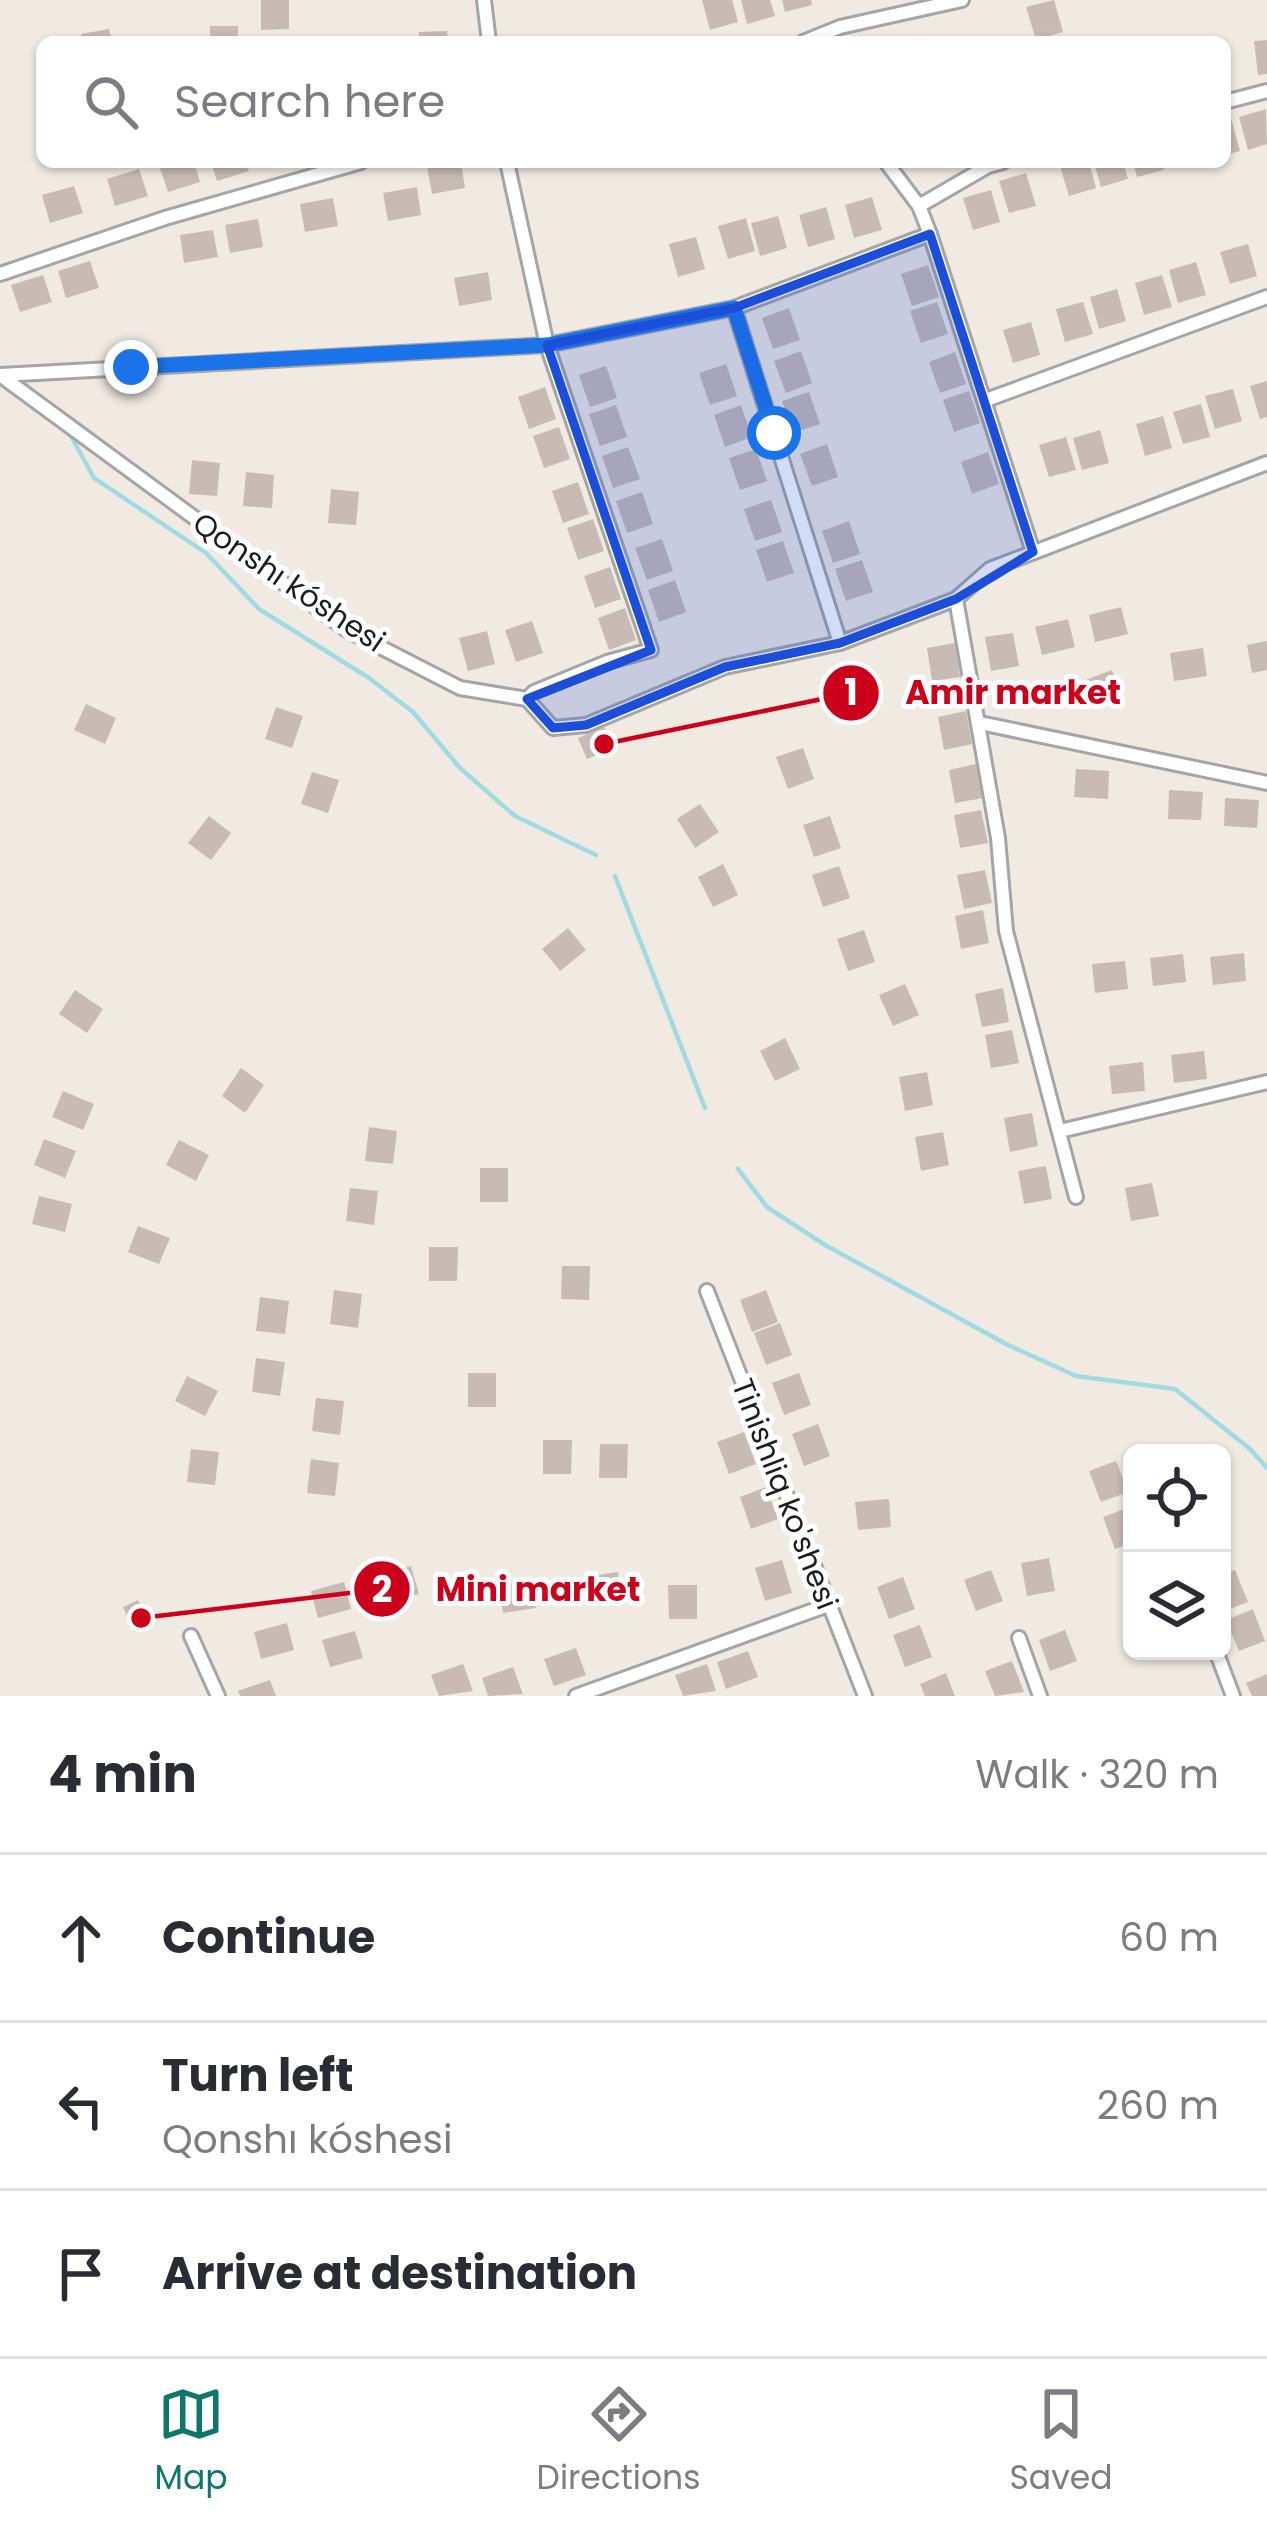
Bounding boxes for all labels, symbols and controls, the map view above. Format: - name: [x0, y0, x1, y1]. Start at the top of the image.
- search box: [36, 36, 1231, 168]
- icon: search: [78, 69, 144, 135]
- text: Search here: [174, 70, 445, 133]
- route end: [104, 340, 158, 394]
- route start: [747, 406, 801, 460]
- street label: Qonshı kóshesi: [184, 502, 394, 662]
- callout: Amir market: [821, 658, 1145, 727]
- text: 1: [844, 667, 858, 718]
- text: Amir market: [905, 669, 1121, 716]
- street label: Tinishliq ko'shesi: [721, 1372, 849, 1616]
- map controls: [1123, 1444, 1231, 1660]
- button: locate: [1123, 1444, 1231, 1552]
- button: layers: [1123, 1552, 1231, 1660]
- callout: Mini market: [352, 1555, 665, 1624]
- text: 2: [372, 1564, 392, 1615]
- text: Mini market: [436, 1566, 640, 1613]
- text: 4 min: [48, 1738, 197, 1810]
- text: Walk · 320 m: [975, 1747, 1219, 1802]
- icon: ahead: [48, 1905, 114, 1971]
- text: Continue: [162, 1906, 375, 1969]
- text: 60 m: [1119, 1910, 1219, 1965]
- text: Turn left: [162, 2044, 354, 2107]
- icon: left: [48, 2073, 114, 2139]
- text: 260 m: [1097, 2078, 1219, 2133]
- text: Qonshı kóshesi: [162, 2112, 452, 2167]
- icon: arrive: [48, 2241, 114, 2307]
- text: Arrive at destination: [162, 2242, 637, 2305]
- tab: Map: [155, 2381, 228, 2503]
- tab: Directions: [537, 2381, 700, 2503]
- tab: Saved: [1010, 2381, 1112, 2503]

